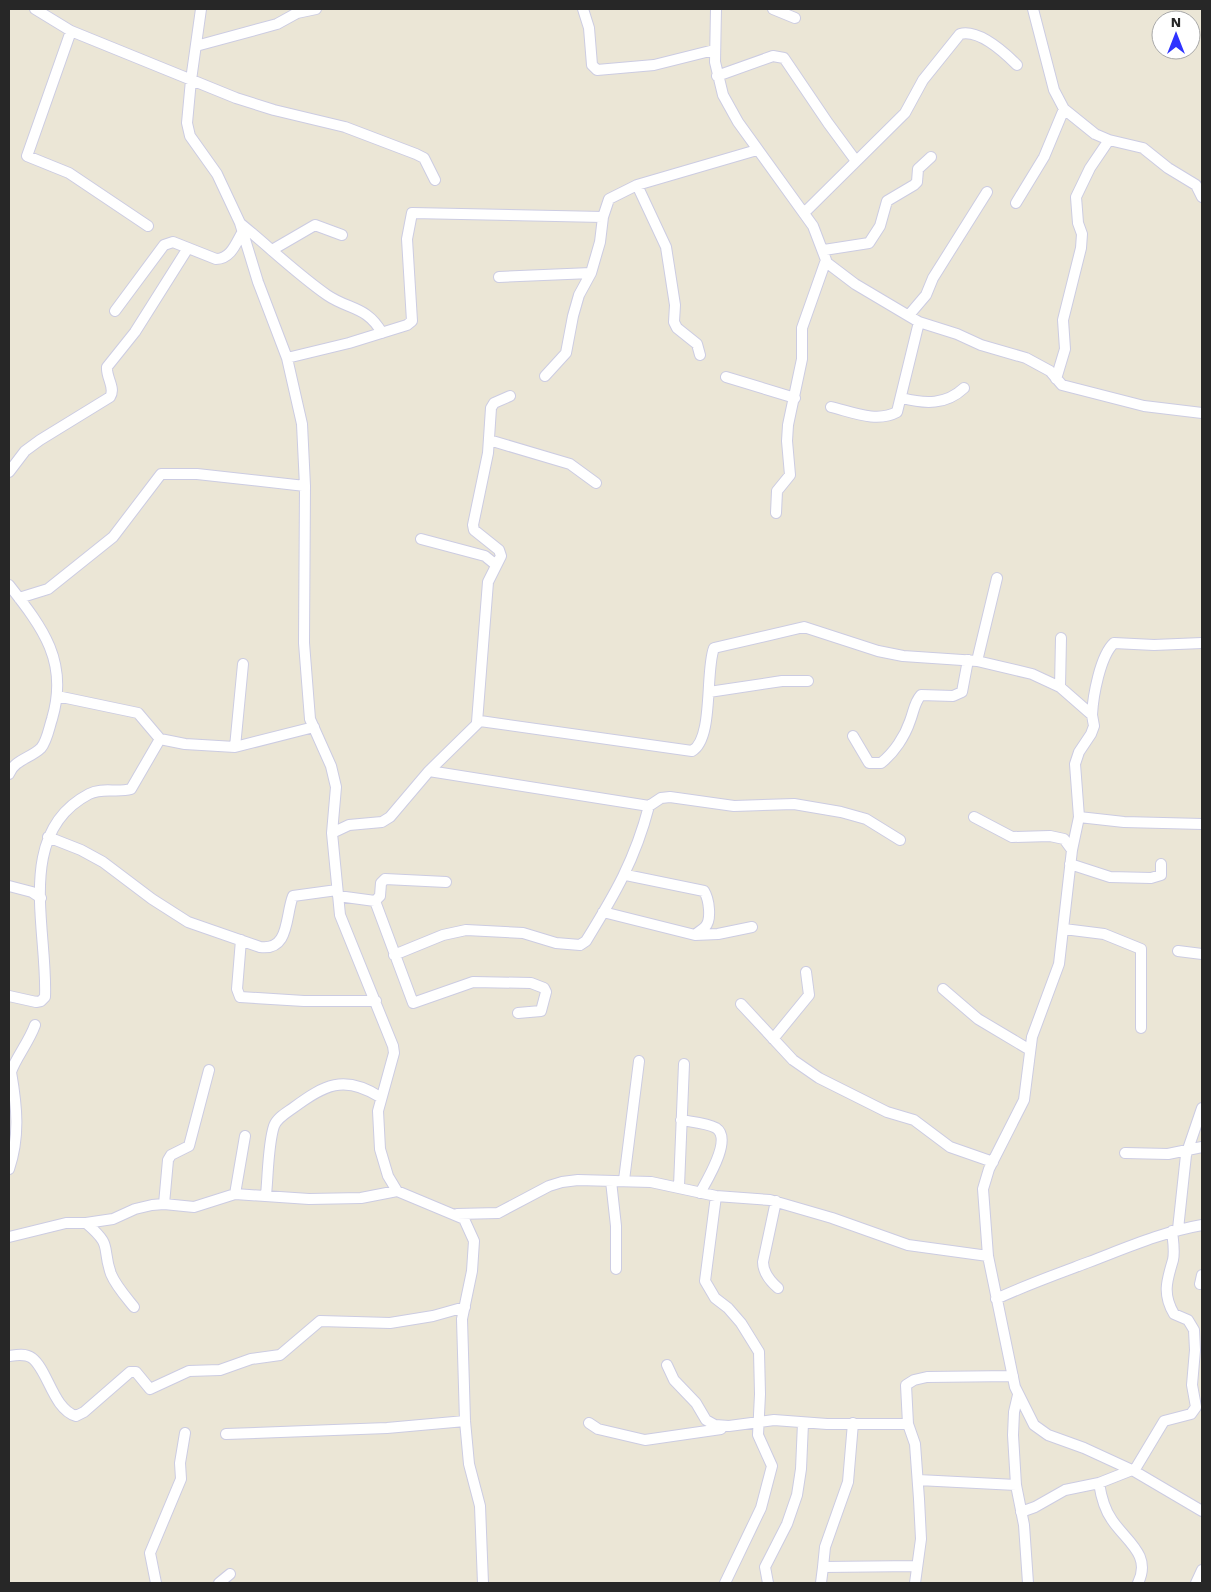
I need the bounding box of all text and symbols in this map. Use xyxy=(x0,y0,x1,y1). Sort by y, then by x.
north arrow xyxy=(1151,10,1201,60)
text: N xyxy=(1171,14,1181,30)

